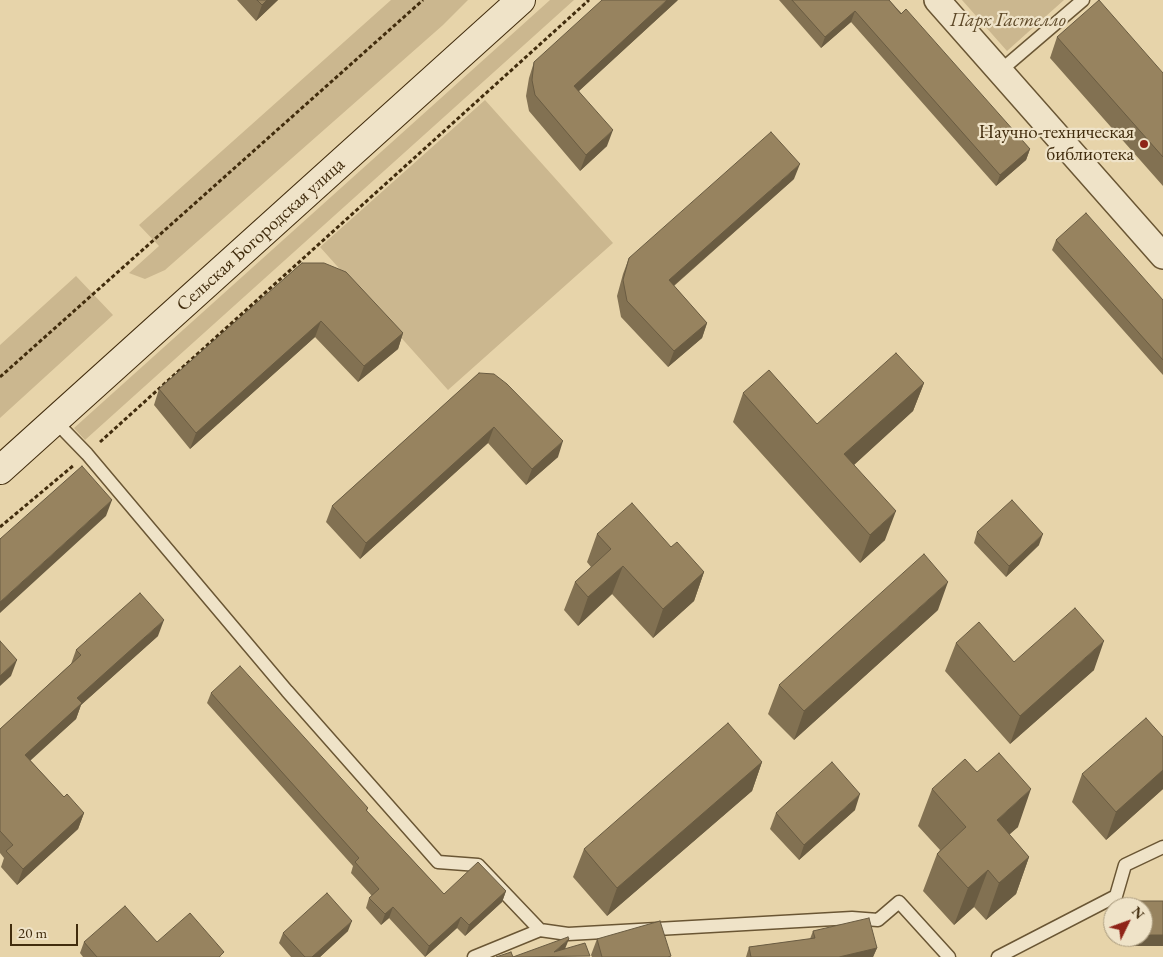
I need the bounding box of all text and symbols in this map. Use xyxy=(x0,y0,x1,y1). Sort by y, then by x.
park label: Парк Гастелло xyxy=(950,10,1066,32)
place label: Научно-техническая библиотека xyxy=(979,122,1134,166)
marker: Научно-техническая библиотека xyxy=(1138,138,1150,150)
street label: Сельская Богородская улица xyxy=(172,153,350,317)
north arrow xyxy=(1103,897,1153,947)
text: N xyxy=(1128,902,1149,923)
scale bar xyxy=(12,914,80,946)
text: 20 m xyxy=(18,923,47,942)

